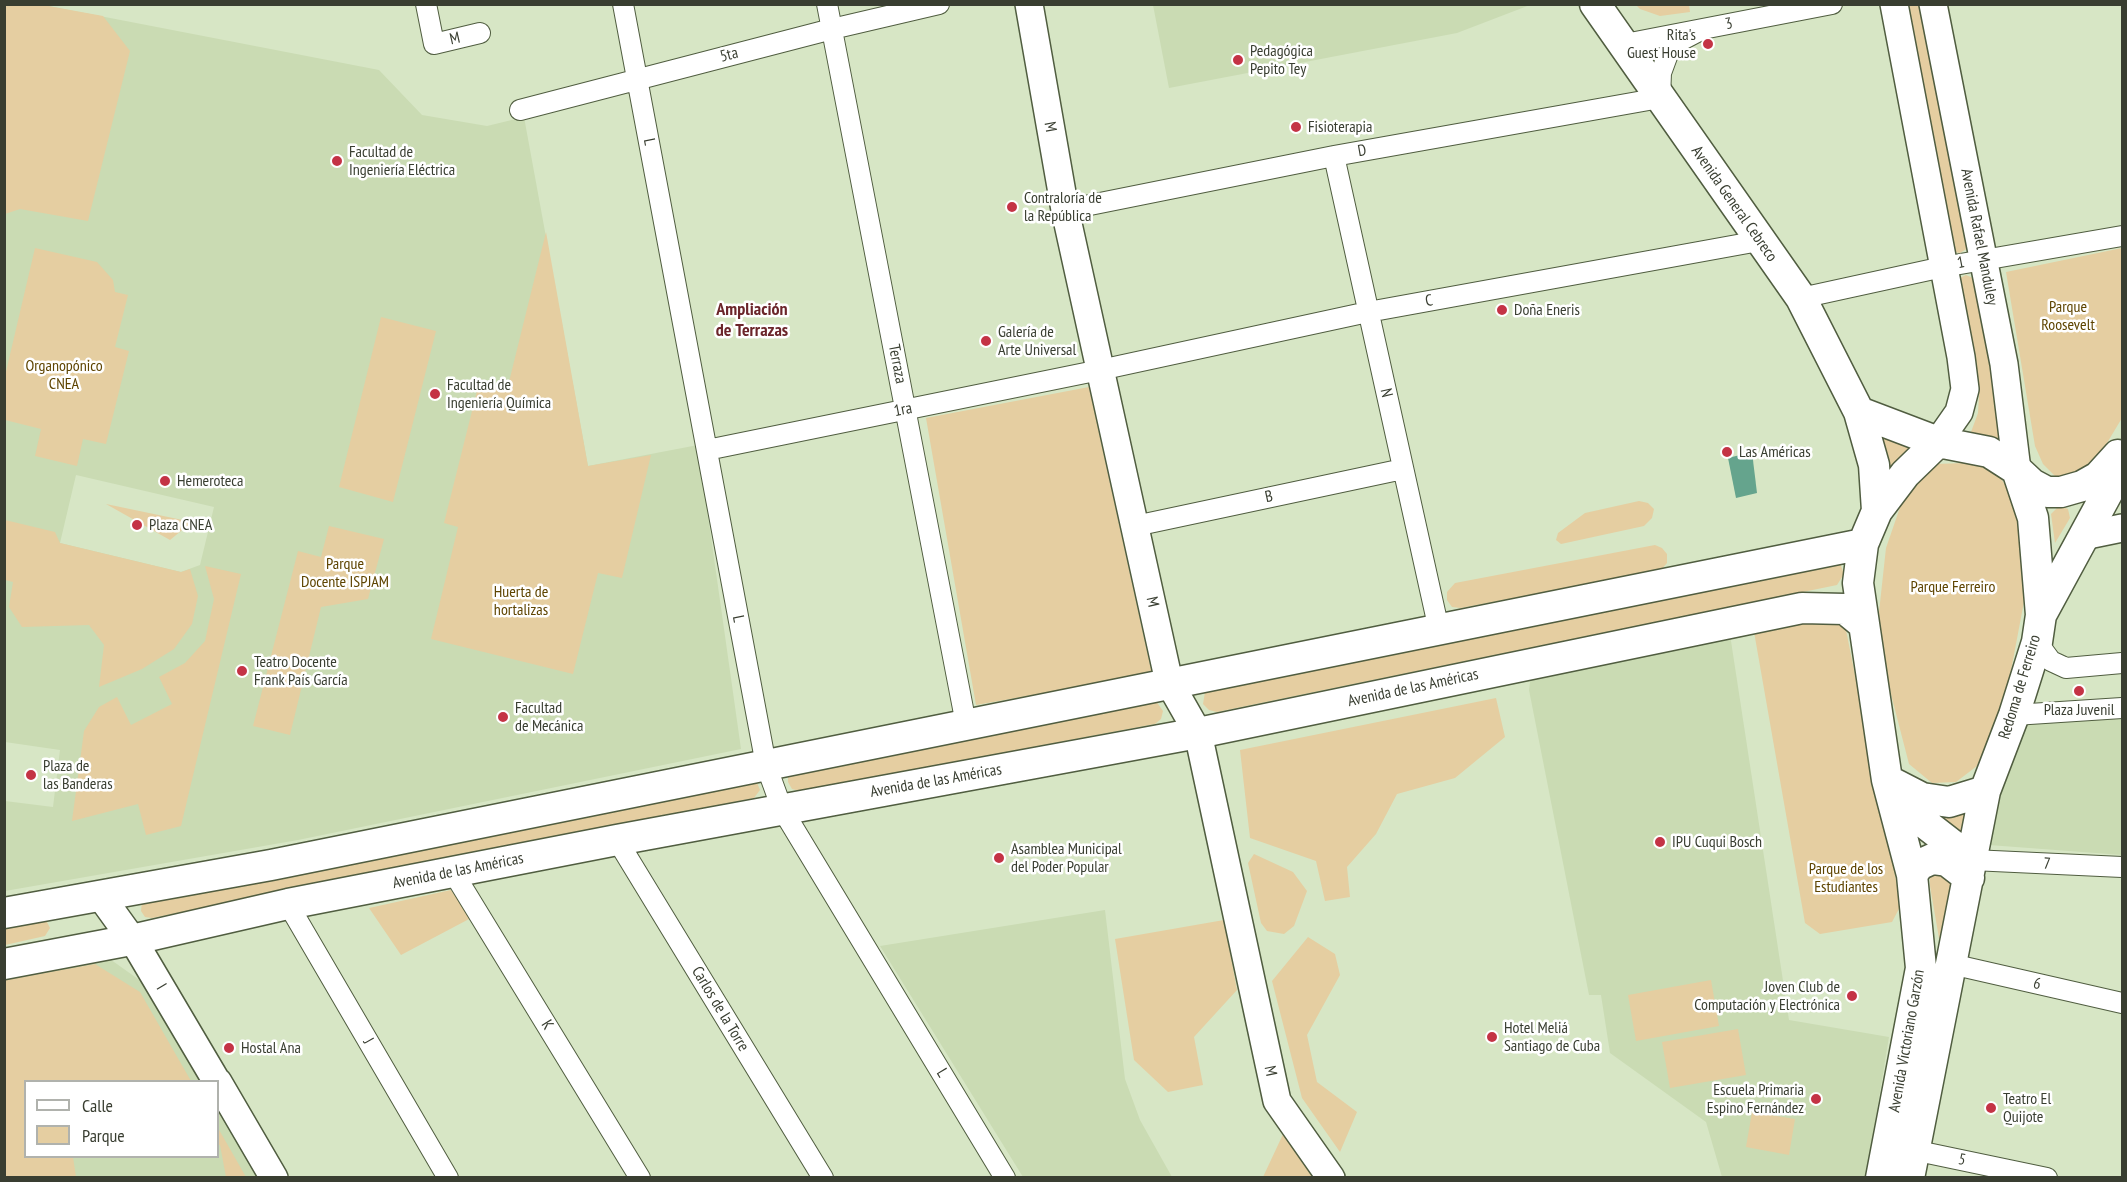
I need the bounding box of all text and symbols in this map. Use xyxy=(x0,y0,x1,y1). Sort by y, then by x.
street label: 3 xyxy=(1724,14,1734,34)
place label: Rita's Guest House xyxy=(1627,25,1696,63)
street label: M xyxy=(448,28,462,50)
marker: Rita's Guest House xyxy=(1701,37,1715,51)
place label: Pedagógica Pepito Tey xyxy=(1250,41,1313,79)
street label: 5ta xyxy=(718,44,740,66)
marker: Pedagógica Pepito Tey xyxy=(1231,53,1245,67)
place label: Fisioterapia xyxy=(1308,117,1372,137)
street label: M xyxy=(1040,120,1060,134)
marker: Fisioterapia xyxy=(1289,120,1303,134)
street label: L xyxy=(639,137,659,147)
street label: D xyxy=(1356,141,1368,161)
place label: Facultad de Ingeniería Eléctrica xyxy=(349,142,455,180)
street label: Avenida General Cebreco xyxy=(1687,142,1781,266)
marker: Facultad de Ingeniería Eléctrica xyxy=(330,154,344,168)
street label: Avenida Rafael Manduley xyxy=(1956,167,2002,307)
place label: Contraloría de la República xyxy=(1024,188,1102,226)
marker: Contraloría de la República xyxy=(1005,200,1019,214)
street label: 1 xyxy=(1956,253,1966,273)
street label: C xyxy=(1424,291,1434,311)
park label: Parque Roosevelt xyxy=(2041,297,2095,335)
district label: Ampliación de Terrazas xyxy=(716,299,788,342)
place label: Doña Eneris xyxy=(1514,300,1580,320)
marker: Doña Eneris xyxy=(1495,303,1509,317)
place label: Galería de Arte Universal xyxy=(998,322,1076,360)
marker: Galería de Arte Universal xyxy=(979,334,993,348)
street label: Terraza xyxy=(884,343,910,385)
park label: Organopónico CNEA xyxy=(25,356,103,394)
place label: Facultad de Ingeniería Química xyxy=(447,375,551,413)
marker: Facultad de Ingeniería Química xyxy=(428,387,442,401)
street label: N xyxy=(1376,387,1396,399)
street label: 1ra xyxy=(892,399,914,421)
place label: Las Américas xyxy=(1739,442,1811,462)
marker: Las Américas xyxy=(1720,445,1734,459)
place label: Hemeroteca xyxy=(177,471,243,491)
marker: Hemeroteca xyxy=(158,474,172,488)
street label: B xyxy=(1263,487,1275,507)
place label: Plaza CNEA xyxy=(149,515,212,535)
marker: Plaza CNEA xyxy=(130,518,144,532)
park label: Parque Docente ISPJAM xyxy=(301,554,389,592)
park label: Parque Ferreiro xyxy=(1911,577,1995,597)
park label: Huerta de hortalizas xyxy=(494,582,548,620)
street label: M xyxy=(1141,595,1163,609)
street label: L xyxy=(728,614,748,624)
street label: Redoma de Ferreiro xyxy=(1995,633,2045,741)
place label: Teatro Docente Frank País García xyxy=(254,652,348,690)
marker: Teatro Docente Frank País García xyxy=(235,664,249,678)
street label: Avenida de las Américas xyxy=(1346,665,1480,711)
marker: Plaza Juvenil xyxy=(2072,684,2086,698)
place label: Facultad de Mecánica xyxy=(515,698,583,736)
place label: Plaza Juvenil xyxy=(2044,700,2114,720)
marker: Facultad de Mecánica xyxy=(496,710,510,724)
place label: Plaza de las Banderas xyxy=(43,756,113,794)
street label: Avenida de las Américas xyxy=(869,760,1003,802)
marker: Plaza de las Banderas xyxy=(24,768,38,782)
place label: IPU Cuqui Bosch xyxy=(1672,832,1762,852)
marker: IPU Cuqui Bosch xyxy=(1653,835,1667,849)
place label: Asamblea Municipal del Poder Popular xyxy=(1011,839,1122,877)
street label: Avenida de las Américas xyxy=(391,849,525,893)
marker: Asamblea Municipal del Poder Popular xyxy=(992,851,1006,865)
street label: 7 xyxy=(2043,854,2051,874)
park label: Parque de los Estudiantes xyxy=(1809,859,1883,897)
street label: Carlos de la Torre xyxy=(687,963,753,1055)
street label: Avenida Victoriano Garzón xyxy=(1885,968,1929,1114)
street label: 6 xyxy=(2031,974,2043,994)
place label: Joven Club de Computación y Electrónica xyxy=(1694,977,1840,1015)
street label: I xyxy=(152,980,170,994)
marker: Joven Club de Computación y Electrónica xyxy=(1845,989,1859,1003)
street label: K xyxy=(537,1017,557,1033)
place label: Hotel Meliá Santiago de Cuba xyxy=(1504,1018,1600,1056)
marker: Hotel Meliá Santiago de Cuba xyxy=(1485,1030,1499,1044)
street label: J xyxy=(359,1035,377,1047)
place label: Hostal Ana xyxy=(241,1038,301,1058)
marker: Hostal Ana xyxy=(222,1041,236,1055)
street label: M xyxy=(1260,1064,1280,1078)
street label: L xyxy=(932,1065,952,1081)
legend xyxy=(24,1080,219,1158)
place label: Escuela Primaria Espino Fernández xyxy=(1707,1080,1804,1118)
place label: Teatro El Quijote xyxy=(2003,1089,2051,1127)
marker: Escuela Primaria Espino Fernández xyxy=(1809,1092,1823,1106)
text: Calle xyxy=(82,1094,113,1117)
marker: Teatro El Quijote xyxy=(1984,1101,1998,1115)
text: Parque xyxy=(82,1124,125,1147)
street label: 5 xyxy=(1956,1150,1968,1170)

